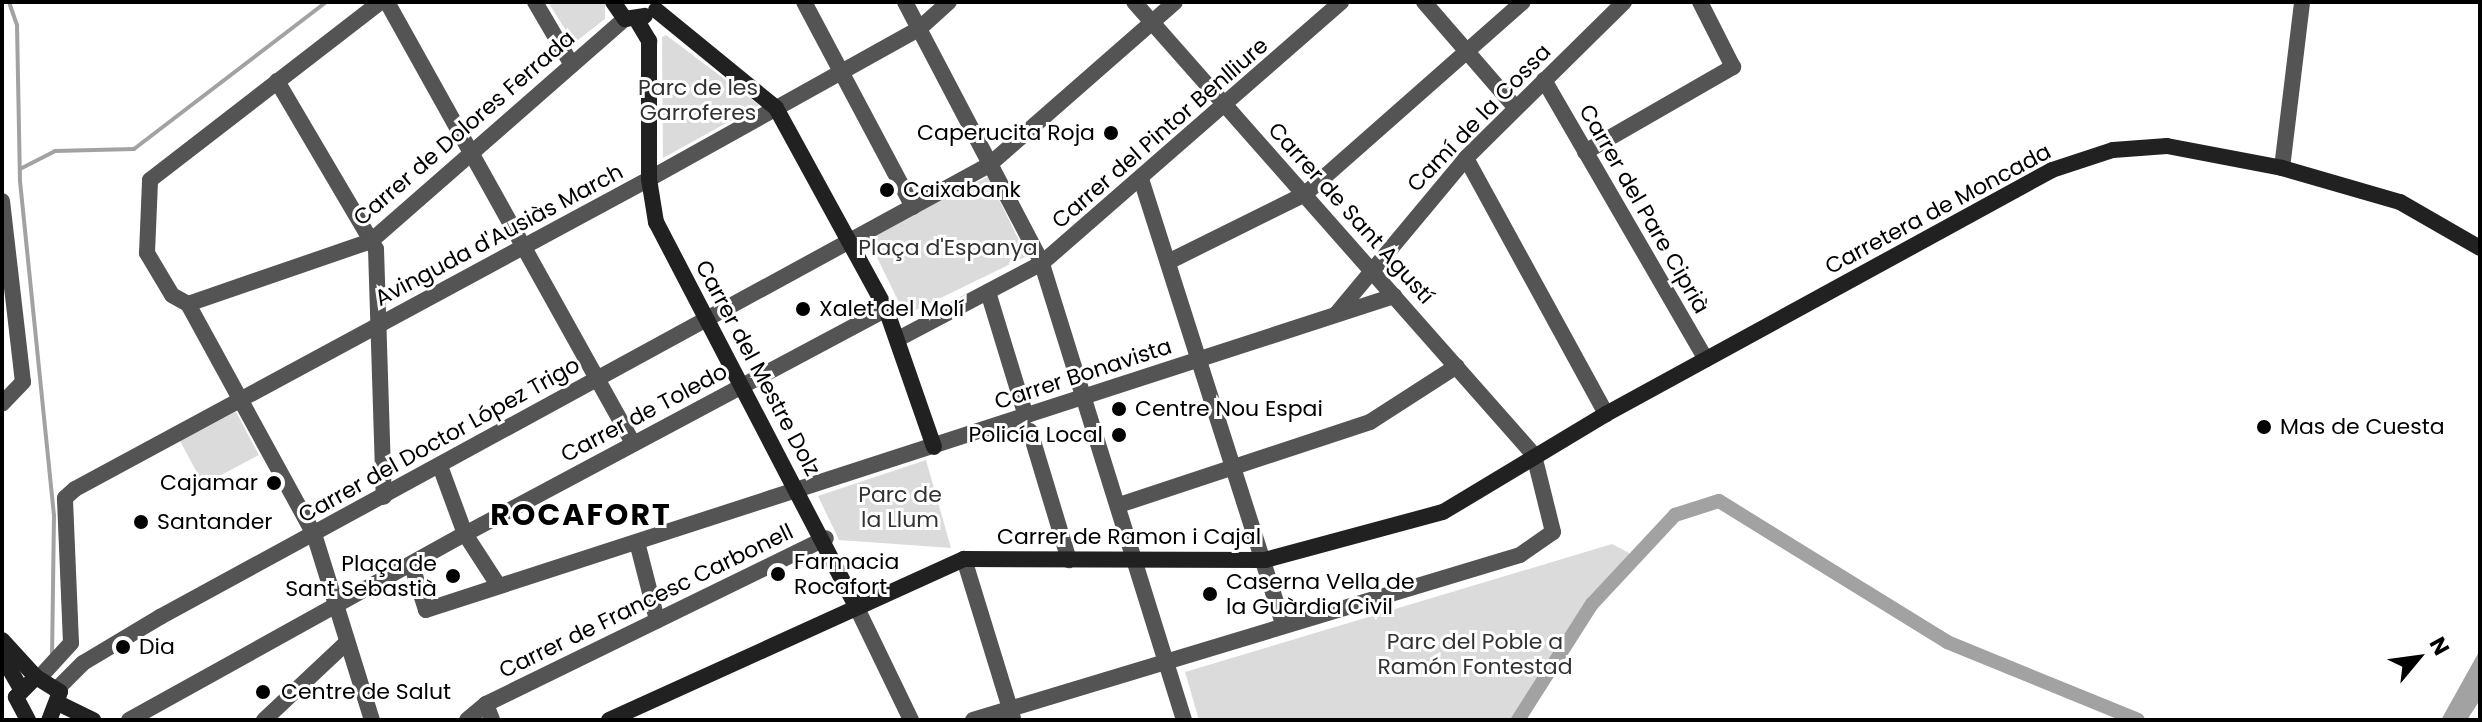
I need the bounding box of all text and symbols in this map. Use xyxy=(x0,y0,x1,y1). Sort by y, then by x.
street label: Carrer de Dolores Ferrada xyxy=(348,25,580,231)
street label: Carrer del Pintor Benlliure xyxy=(1047,32,1273,234)
street label: Camí de la Cossa xyxy=(1402,39,1556,197)
park label: Parc de les Garroferes xyxy=(638,74,758,126)
street label: Carrer del Pare Ciprià xyxy=(1573,100,1715,318)
street label: Carrer de Sant Agustí xyxy=(1263,117,1439,309)
place label: Caperucita Roja xyxy=(917,120,1095,146)
marker: Caperucita Roja xyxy=(1102,124,1120,142)
street label: Carretera de Moncada xyxy=(1821,138,2055,280)
street label: Avinguda d'Ausiàs March xyxy=(370,158,628,312)
place label: Caixabank xyxy=(903,177,1021,203)
marker: Caixabank xyxy=(878,181,896,199)
park label: Plaça d'Espanya xyxy=(858,235,1038,261)
street label: Carrer del Mestre Dolz xyxy=(690,256,826,480)
place label: Xalet del Molí xyxy=(819,296,964,322)
marker: Xalet del Molí xyxy=(794,300,812,318)
street label: Carrer Bonavista xyxy=(991,333,1175,415)
street label: Carrer del Doctor López Trigo xyxy=(294,352,584,528)
street label: Carrer de Toledo xyxy=(556,358,732,468)
place label: Centre Nou Espai xyxy=(1135,396,1323,422)
marker: Centre Nou Espai xyxy=(1110,400,1128,418)
place label: Mas de Cuesta xyxy=(2280,414,2445,440)
marker: Mas de Cuesta xyxy=(2255,418,2273,436)
place label: Policía Local xyxy=(969,422,1103,448)
marker: Policía Local xyxy=(1110,426,1128,444)
place label: Cajamar xyxy=(160,470,258,496)
marker: Cajamar xyxy=(265,474,283,492)
park label: Parc de la Llum xyxy=(858,481,942,532)
district label: ROCAFORT xyxy=(490,497,672,533)
place label: Santander xyxy=(157,509,273,535)
marker: Santander xyxy=(132,513,150,531)
street label: Carrer de Francesc Carbonell xyxy=(495,518,797,684)
street label: Carrer de Ramon i Cajal xyxy=(997,524,1261,550)
place label: Farmacia Rocafort xyxy=(794,548,899,600)
place label: Plaça de Sant Sebastià xyxy=(285,550,437,602)
marker: Farmacia Rocafort xyxy=(769,565,787,583)
marker: Plaça de Sant Sebastià xyxy=(444,567,462,585)
place label: Caserna Vella de la Guàrdia Civil xyxy=(1226,568,1415,620)
marker: Caserna Vella de la Guàrdia Civil xyxy=(1201,585,1219,603)
north arrow xyxy=(2378,618,2458,698)
park label: Parc del Poble a Ramón Fontestad xyxy=(1377,628,1573,680)
text: N xyxy=(2422,631,2457,661)
place label: Dia xyxy=(139,634,175,660)
marker: Dia xyxy=(114,638,132,656)
place label: Centre de Salut xyxy=(281,679,451,705)
marker: Centre de Salut xyxy=(252,681,274,703)

